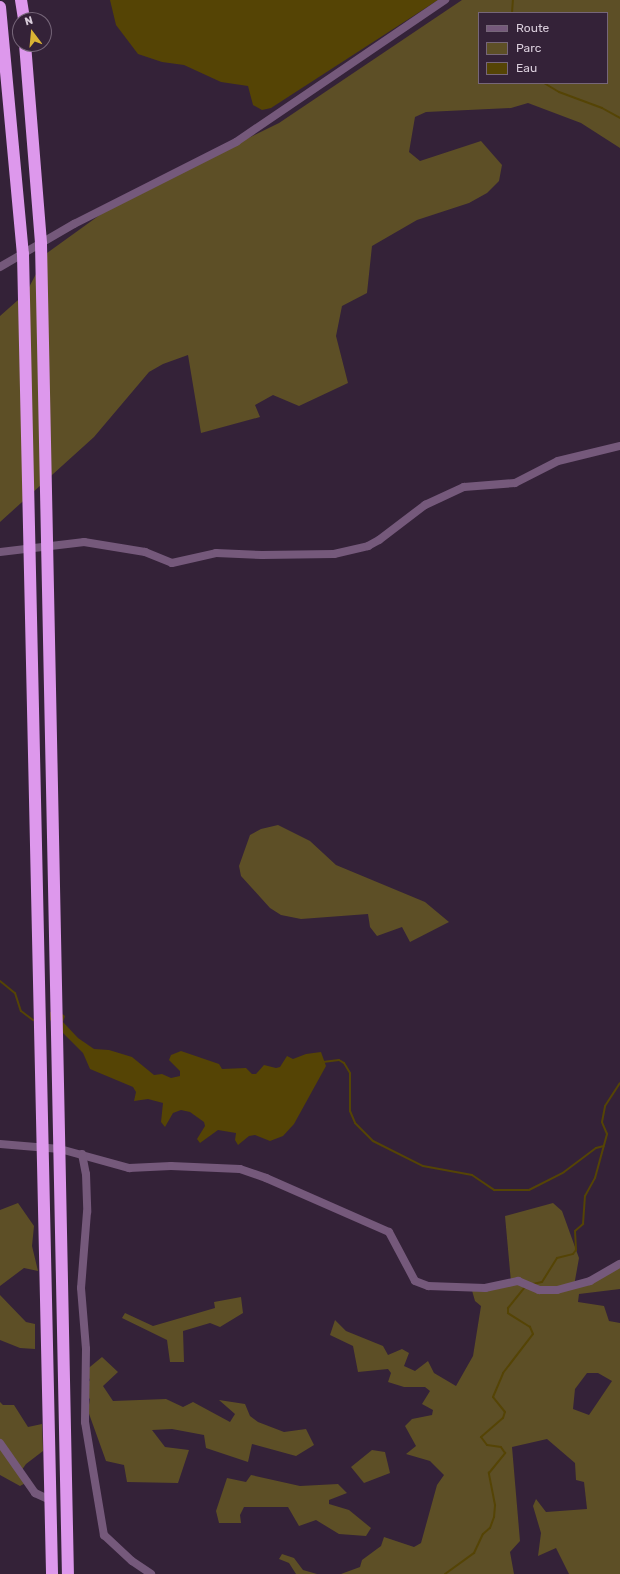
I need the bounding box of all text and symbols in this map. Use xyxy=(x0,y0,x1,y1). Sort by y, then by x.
north arrow xyxy=(12,12,52,52)
legend xyxy=(478,12,608,84)
text: N xyxy=(23,14,34,28)
text: Route xyxy=(516,21,549,35)
text: Parc xyxy=(516,41,541,55)
text: Eau xyxy=(516,61,537,75)

